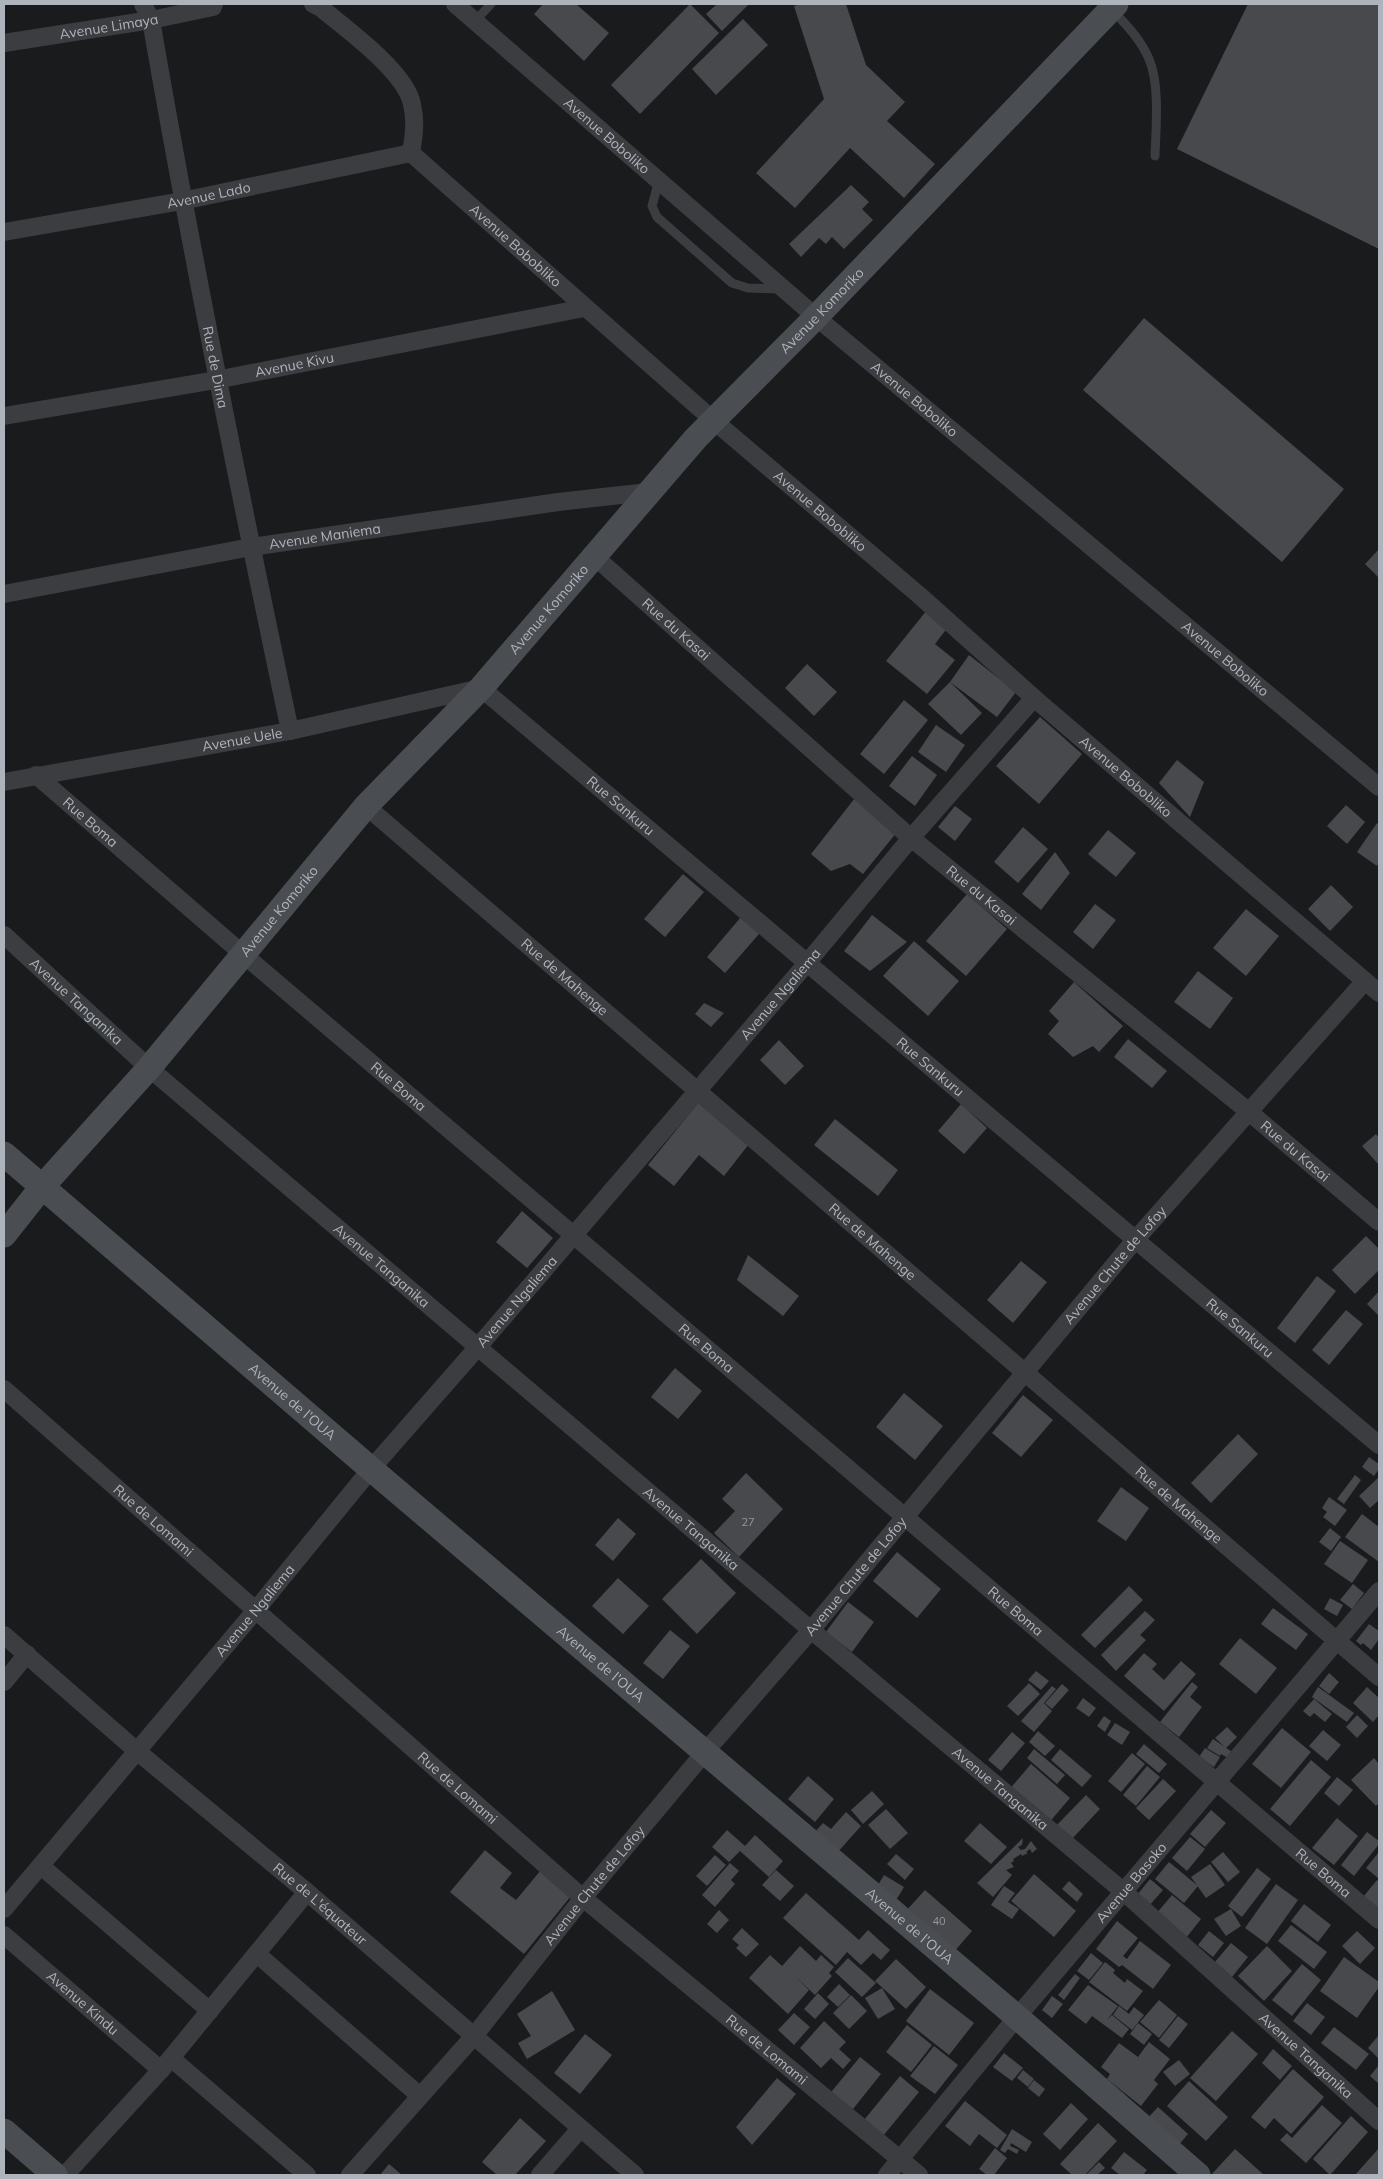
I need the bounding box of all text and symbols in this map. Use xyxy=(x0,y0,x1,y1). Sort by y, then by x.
street label: Avenue Limaya xyxy=(58,10,160,43)
street label: Avenue Boboliko xyxy=(560,93,654,178)
street label: Avenue Lado xyxy=(166,178,252,212)
street label: Avenue Bobobliko xyxy=(466,200,565,291)
street label: Avenue Komoriko xyxy=(776,264,868,357)
street label: Rue de Dima xyxy=(199,325,232,410)
street label: Avenue Kivu xyxy=(253,348,336,381)
street label: Avenue Boboliko xyxy=(867,358,962,441)
street label: Avenue Bobobliko xyxy=(770,466,870,556)
street label: Avenue Maniema xyxy=(268,519,382,553)
street label: Avenue Komoriko xyxy=(505,561,592,658)
street label: Rue du Kasai xyxy=(638,594,714,664)
street label: Avenue Boboliko xyxy=(1178,617,1273,700)
street label: Avenue Uele xyxy=(201,724,284,756)
street label: Avenue Bobobliko xyxy=(1076,732,1176,821)
street label: Rue Sankuru xyxy=(583,772,658,839)
street label: Rue Boma xyxy=(59,793,122,851)
street label: Rue du Kasai xyxy=(943,861,1020,929)
street label: Avenue Komoriko xyxy=(236,862,322,960)
street label: Rue de Mahenge xyxy=(517,934,612,1019)
street label: Avenue Ngaliema xyxy=(736,945,824,1044)
street label: Avenue Tanganika xyxy=(26,954,127,1049)
street label: Rue Sankuru xyxy=(893,1033,968,1100)
street label: Rue Boma xyxy=(367,1058,430,1115)
street label: Rue du Kasai xyxy=(1257,1117,1334,1185)
street label: Rue de Mahenge xyxy=(825,1199,920,1284)
street label: Avenue Chute de Lofoy xyxy=(1060,1202,1170,1328)
street label: Avenue Tanganika xyxy=(330,1220,433,1311)
street label: Avenue Ngaliema xyxy=(473,1252,561,1351)
street label: Rue Sankuru xyxy=(1203,1294,1277,1361)
street label: Rue Boma xyxy=(675,1319,738,1377)
street label: Avenue de l’OUA xyxy=(245,1359,340,1445)
street label: Rue de Mahenge xyxy=(1132,1462,1226,1547)
street label: Rue de Lomami xyxy=(110,1480,197,1560)
street label: Avenue Tanganika xyxy=(639,1482,743,1574)
street label: Avenue Chute de Lofoy xyxy=(801,1512,911,1639)
house number: 27 xyxy=(741,1515,755,1529)
street label: Avenue Ngaliema xyxy=(211,1561,299,1660)
street label: Rue Boma xyxy=(984,1582,1047,1640)
street label: Avenue de l’OUA xyxy=(553,1622,649,1707)
street label: Avenue Tanganika xyxy=(948,1743,1052,1834)
street label: Rue de Lomami xyxy=(414,1748,501,1828)
street label: Avenue Chute de Lofoy xyxy=(540,1821,649,1949)
street label: Avenue Basoko xyxy=(1092,1838,1171,1927)
street label: Rue Boma xyxy=(1292,1844,1355,1901)
street label: Rue de L'équateur xyxy=(270,1859,371,1949)
street label: Avenue de l’OUA xyxy=(862,1884,958,1969)
house number: 40 xyxy=(932,1914,946,1928)
street label: Avenue Kindu xyxy=(43,1967,123,2039)
street label: Avenue Tanganika xyxy=(1255,2009,1357,2102)
street label: Rue de Lomami xyxy=(722,2010,811,2088)

